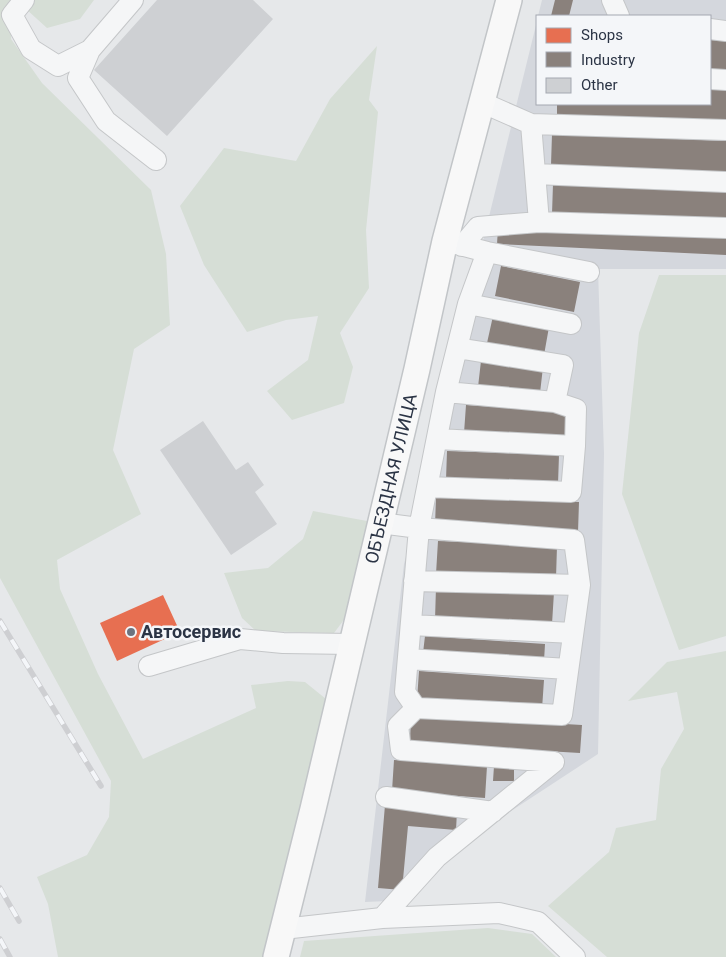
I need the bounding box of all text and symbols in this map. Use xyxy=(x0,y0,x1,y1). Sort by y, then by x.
legend xyxy=(536,15,711,105)
text: Shops xyxy=(581,26,623,44)
text: Industry xyxy=(581,51,635,69)
text: Other xyxy=(581,76,618,94)
street label: ОБЪЕЗДНАЯ УЛИЦА xyxy=(360,391,421,566)
place label: Автосервис xyxy=(141,621,241,642)
marker: Автосервис xyxy=(125,626,137,638)

